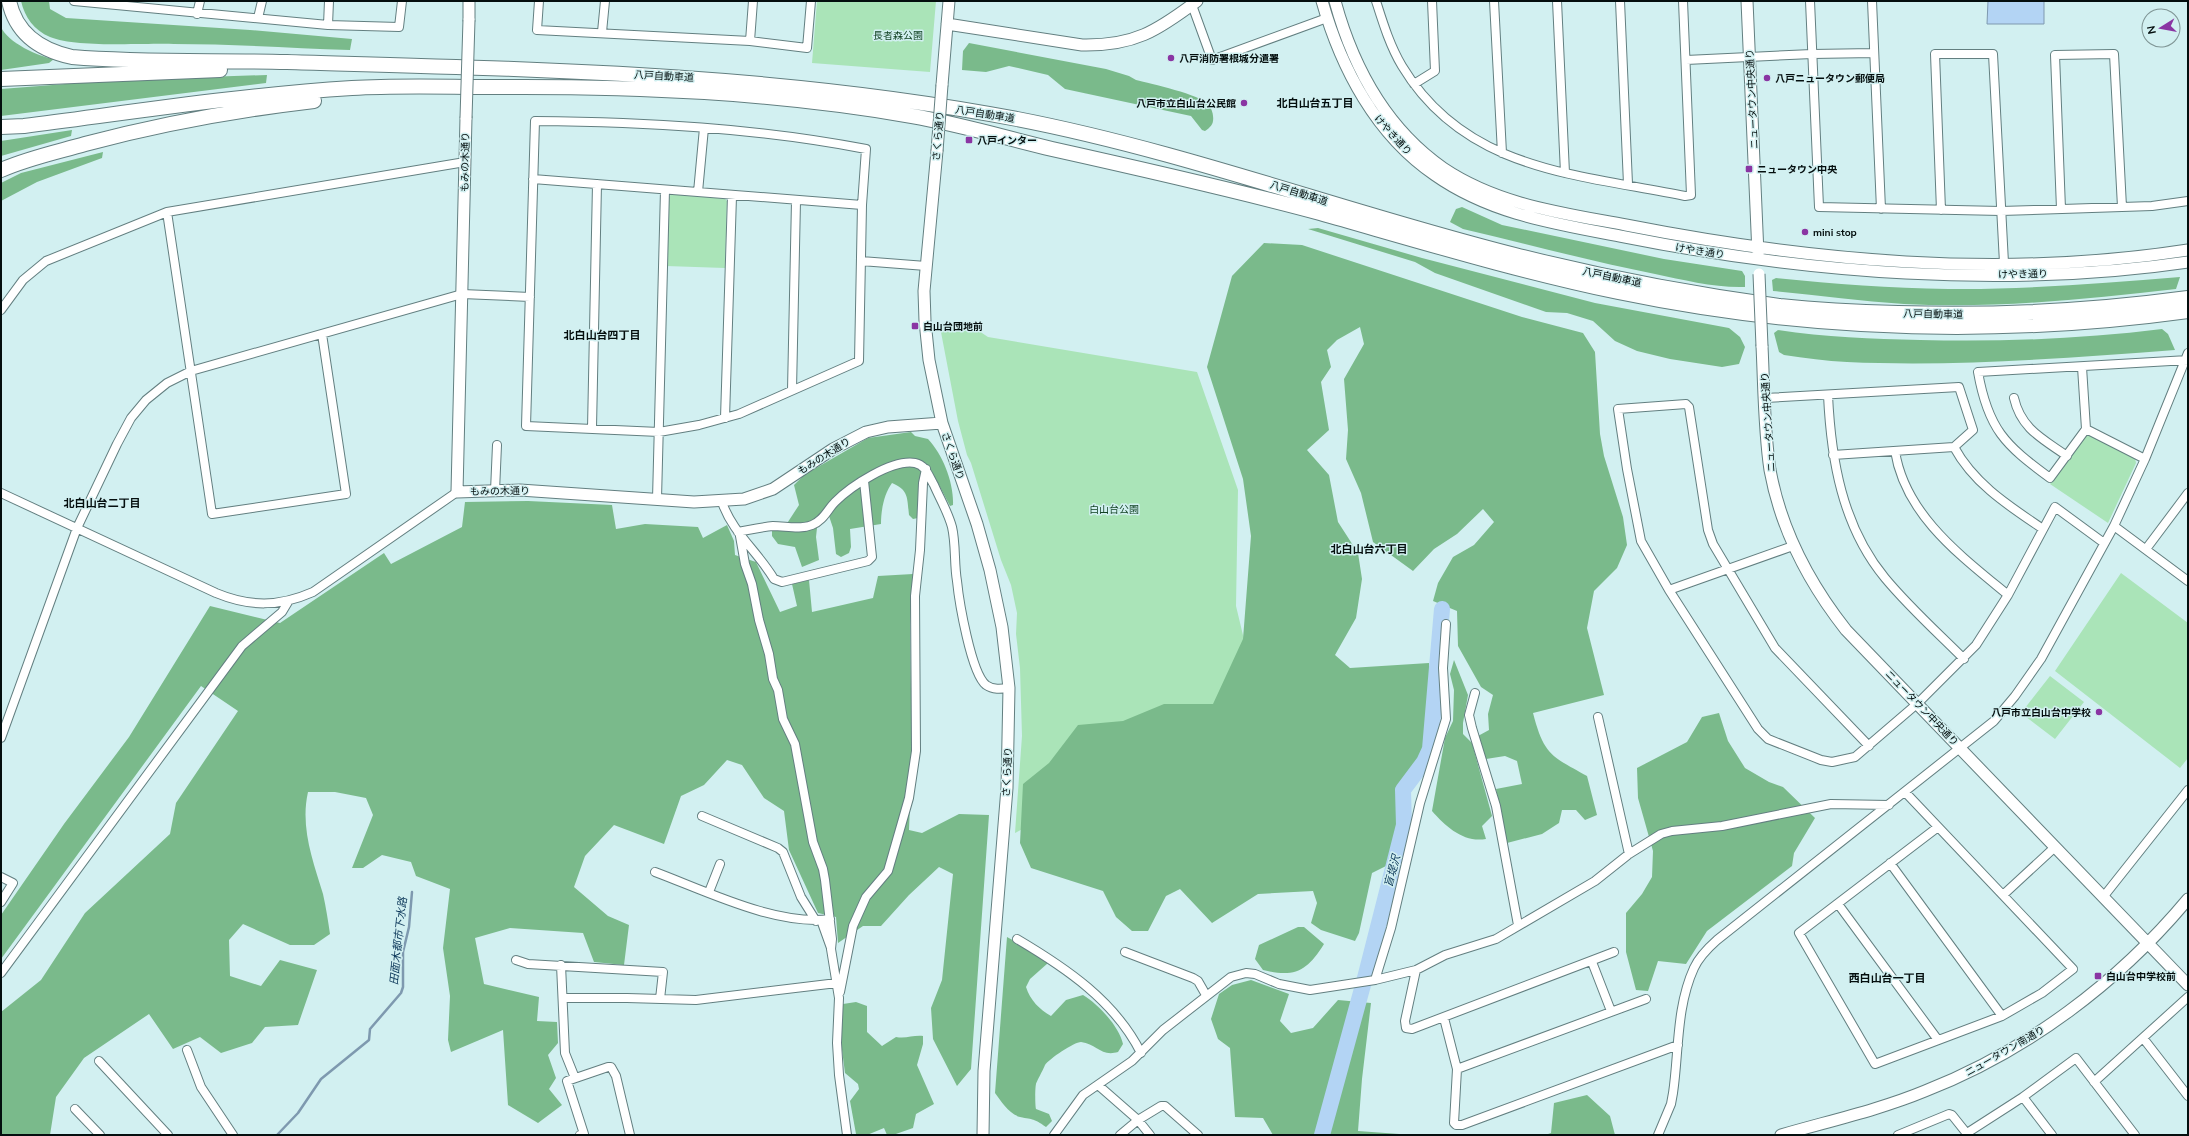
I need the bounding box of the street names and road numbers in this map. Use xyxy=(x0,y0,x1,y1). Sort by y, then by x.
street label: ニュータウン中央通り xyxy=(1743,49,1761,149)
street label: 八戸自動車道 xyxy=(634,68,694,84)
street label: 八戸自動車道 xyxy=(954,103,1016,125)
street label: さくら通り xyxy=(929,111,947,161)
street label: けやき通り xyxy=(1371,112,1415,158)
street label: もみの木通り xyxy=(458,132,472,192)
street label: 八戸自動車道 xyxy=(1268,178,1330,208)
street label: けやき通り xyxy=(1674,241,1726,261)
street label: 八戸自動車道 xyxy=(1581,264,1643,290)
street label: けやき通り xyxy=(1998,267,2048,281)
street label: 八戸自動車道 xyxy=(1903,307,1963,321)
street label: ニュータウン中央通り xyxy=(1758,372,1778,472)
street label: さくら通り xyxy=(939,430,967,482)
street label: もみの木通り xyxy=(795,435,853,477)
street label: もみの木通り xyxy=(470,484,530,498)
street label: ニュータウン中央通り xyxy=(1883,668,1961,748)
street label: さくら通り xyxy=(999,747,1015,797)
street label: ニュータウン南通り xyxy=(1963,1023,2047,1079)

